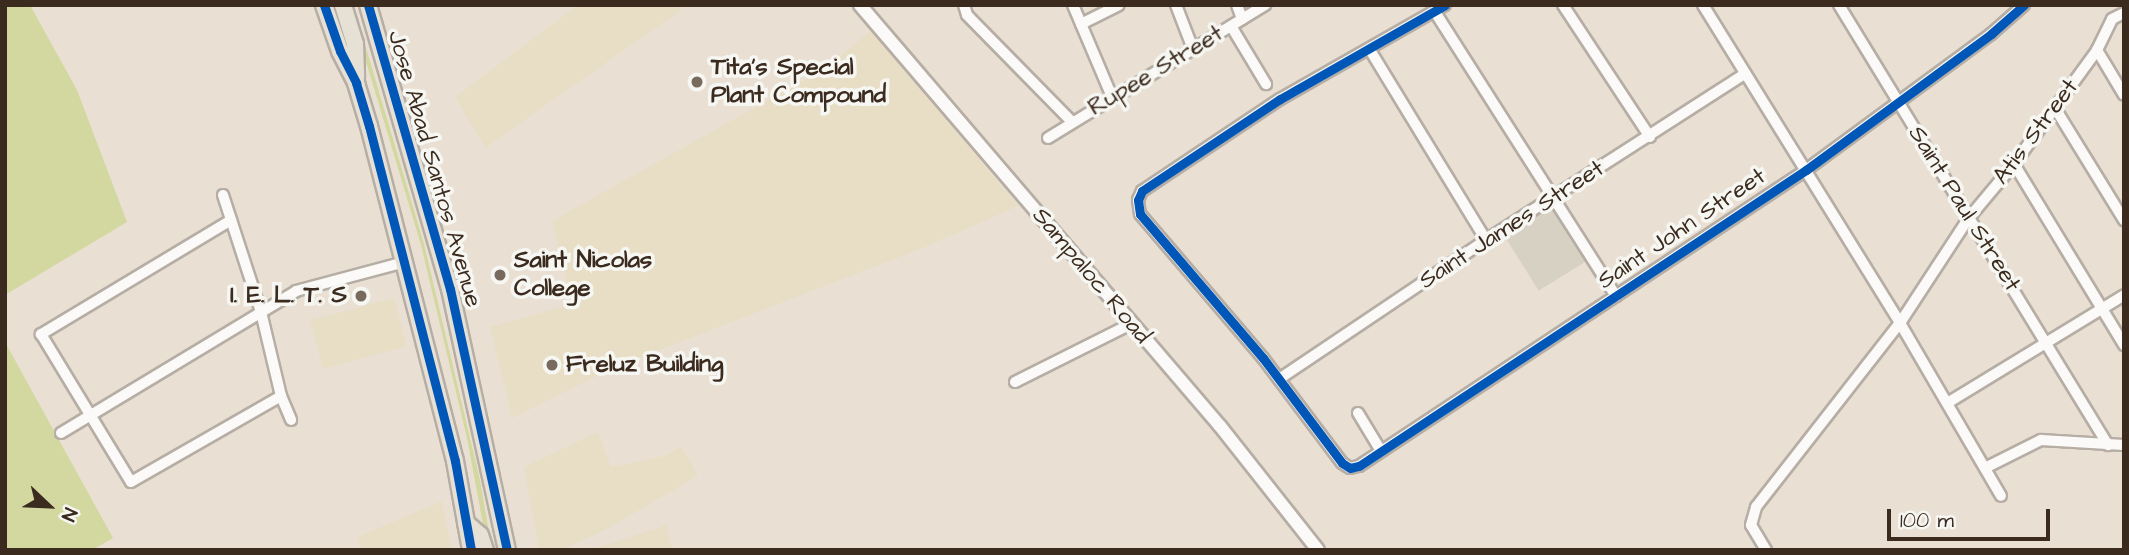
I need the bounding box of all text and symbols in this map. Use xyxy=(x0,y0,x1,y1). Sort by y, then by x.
street label: Rupee Street xyxy=(1083,19,1229,123)
street label: Jose Abad Santos Avenue xyxy=(381,27,487,311)
place label: Tita's Special Plant Compound xyxy=(711,54,886,110)
marker: Tita's Special Plant Compound xyxy=(689,74,705,90)
street label: Atis Street xyxy=(1987,74,2085,190)
street label: Saint Paul Street xyxy=(1902,121,2026,297)
street label: Saint James Street xyxy=(1414,154,1610,296)
street label: Saint John Street xyxy=(1593,162,1771,296)
street label: Sampaloc Road xyxy=(1026,202,1156,350)
place label: Saint Nicolas College xyxy=(514,247,652,303)
marker: Saint Nicolas College xyxy=(492,267,508,283)
place label: I. E. L. T. S xyxy=(230,282,347,310)
marker: I. E. L. T. S xyxy=(353,288,369,304)
place label: Freluz Building xyxy=(566,351,723,379)
marker: Freluz Building xyxy=(544,357,560,373)
north arrow xyxy=(14,471,84,541)
scale bar xyxy=(1891,496,2054,540)
text: N xyxy=(54,504,84,525)
text: 100 m xyxy=(1900,506,1954,535)

